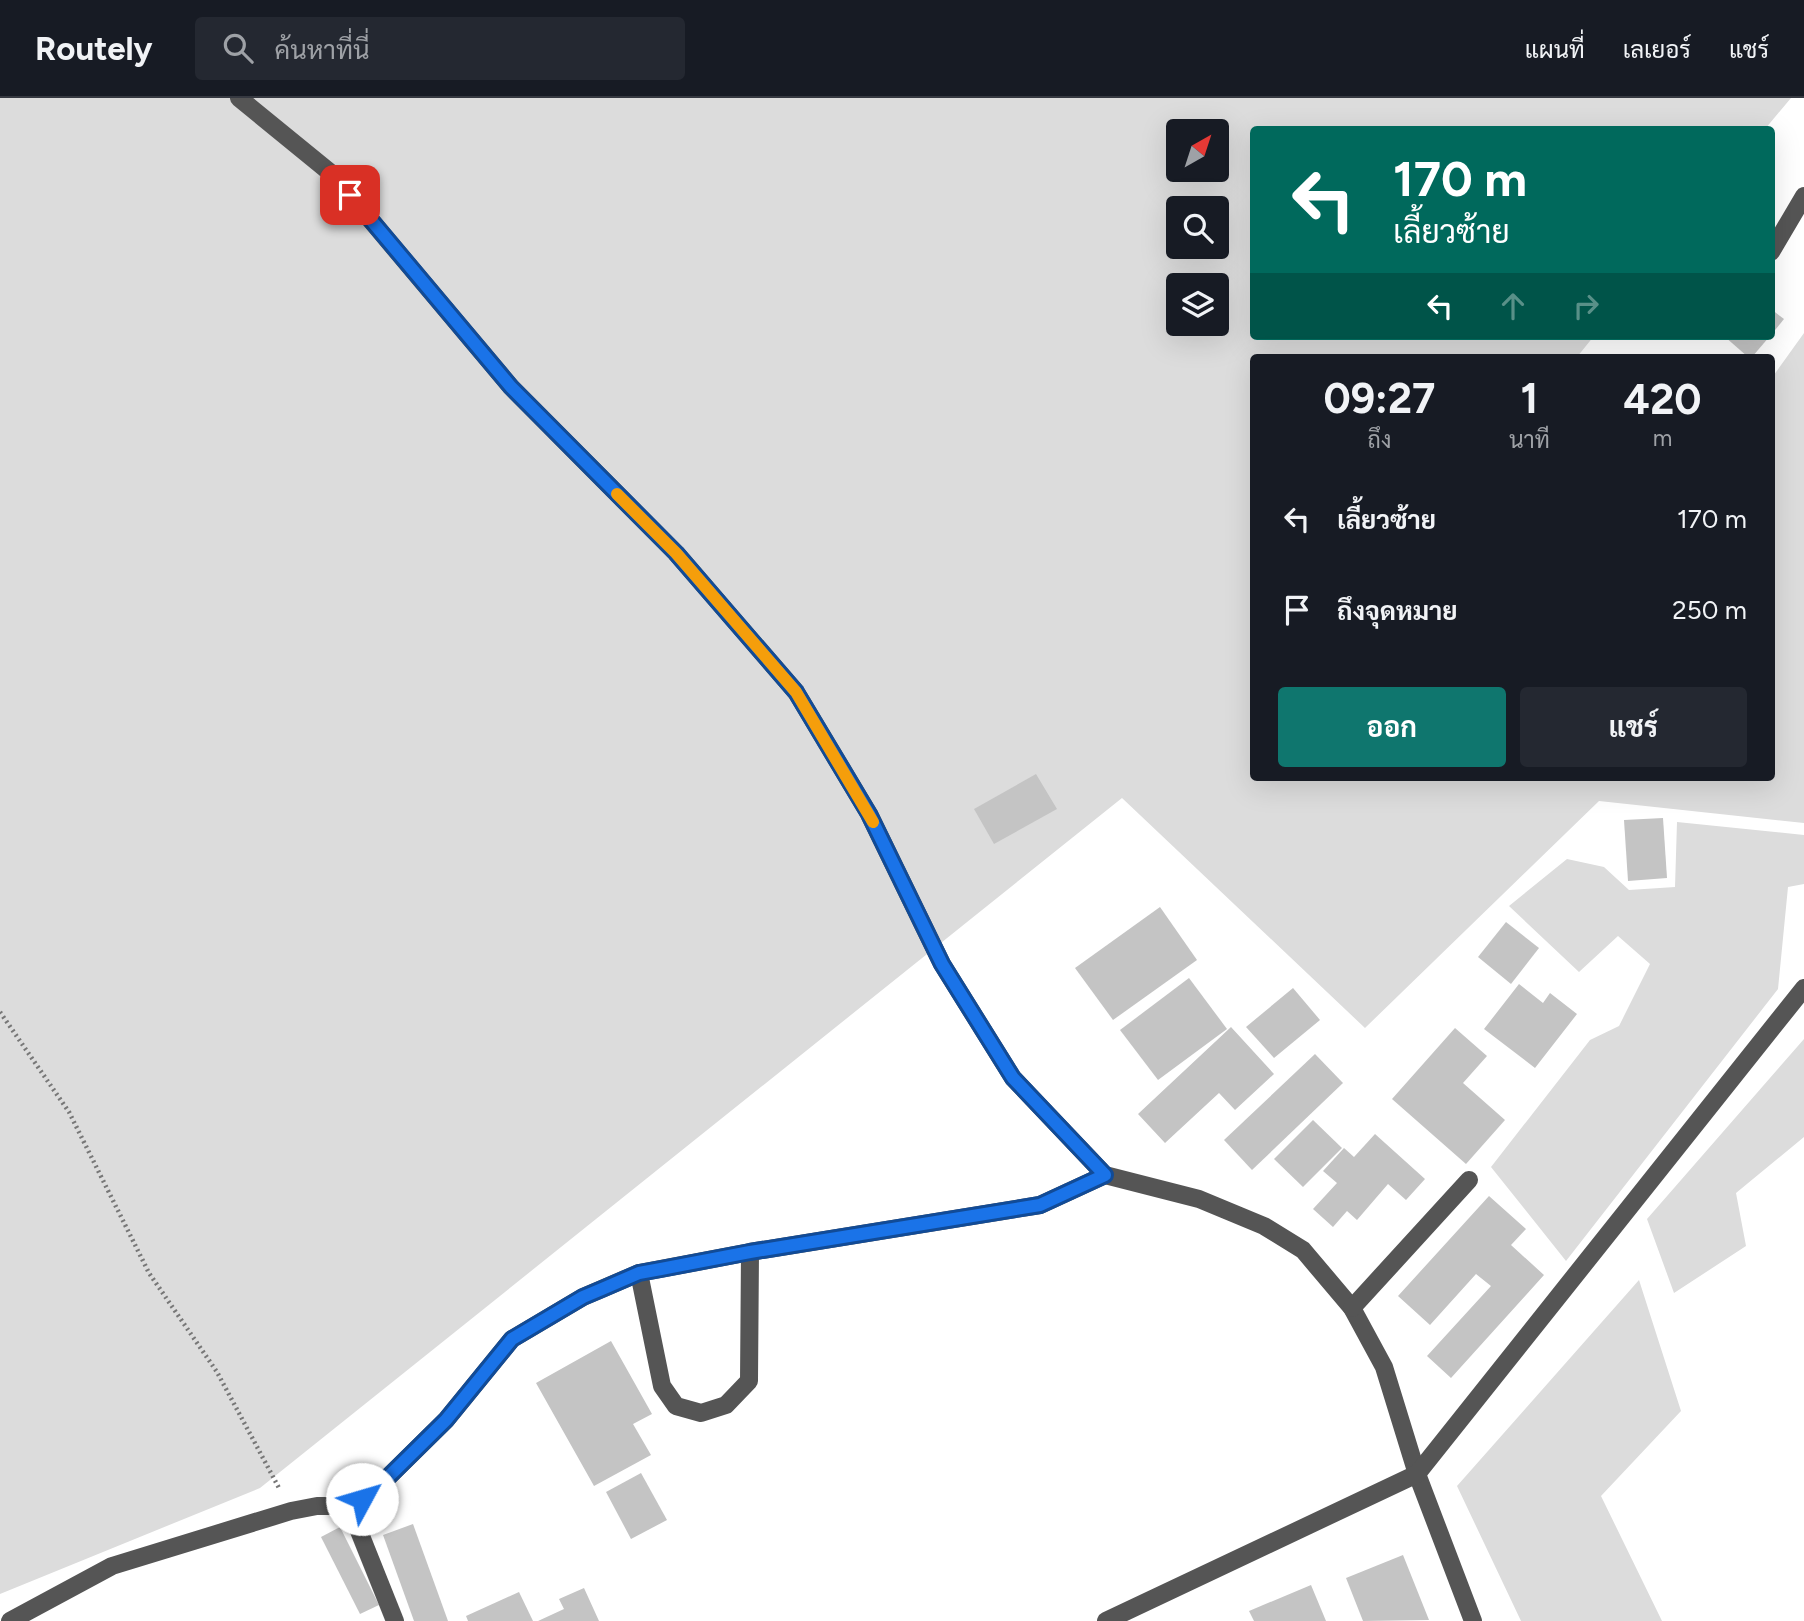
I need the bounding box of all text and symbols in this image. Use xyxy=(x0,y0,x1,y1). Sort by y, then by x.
search box xyxy=(195,17,685,80)
text: Routely xyxy=(35,29,153,68)
icon: search xyxy=(219,29,257,67)
text: ค้นหาที่นี่ xyxy=(275,34,370,66)
text: แผนที่ xyxy=(1525,35,1585,64)
text: เลเยอร์ xyxy=(1623,35,1691,64)
text: แชร์ xyxy=(1729,35,1769,64)
north arrow xyxy=(1166,119,1228,182)
map controls xyxy=(1166,119,1229,336)
text: 170 m xyxy=(1393,149,1527,208)
icon: left xyxy=(1278,154,1369,245)
pin xyxy=(320,165,380,225)
icon: arrive xyxy=(331,176,369,214)
button: search xyxy=(1166,196,1229,259)
text: เลี้ยวซ้าย xyxy=(1393,213,1510,251)
button: layers xyxy=(1166,273,1229,336)
icon: left xyxy=(1421,287,1459,325)
icon: ahead xyxy=(1494,287,1532,325)
icon: right xyxy=(1567,287,1605,325)
text: 09:27 xyxy=(1324,373,1435,424)
text: 1 xyxy=(1521,373,1538,424)
text: 420 xyxy=(1623,374,1701,425)
text: m xyxy=(1653,424,1672,452)
text: ถึง xyxy=(1368,426,1391,454)
text: นาที xyxy=(1509,426,1550,454)
icon: left xyxy=(1278,500,1316,538)
text: 170 m xyxy=(1677,503,1747,535)
text: เลี้ยวซ้าย xyxy=(1337,504,1436,536)
icon: arrive xyxy=(1278,591,1316,629)
text: 250 m xyxy=(1672,594,1747,626)
text: ถึงจุดหมาย xyxy=(1337,595,1458,627)
button: ออก xyxy=(1278,687,1506,767)
button: แชร์ xyxy=(1520,687,1747,767)
position arrow xyxy=(325,1462,399,1536)

